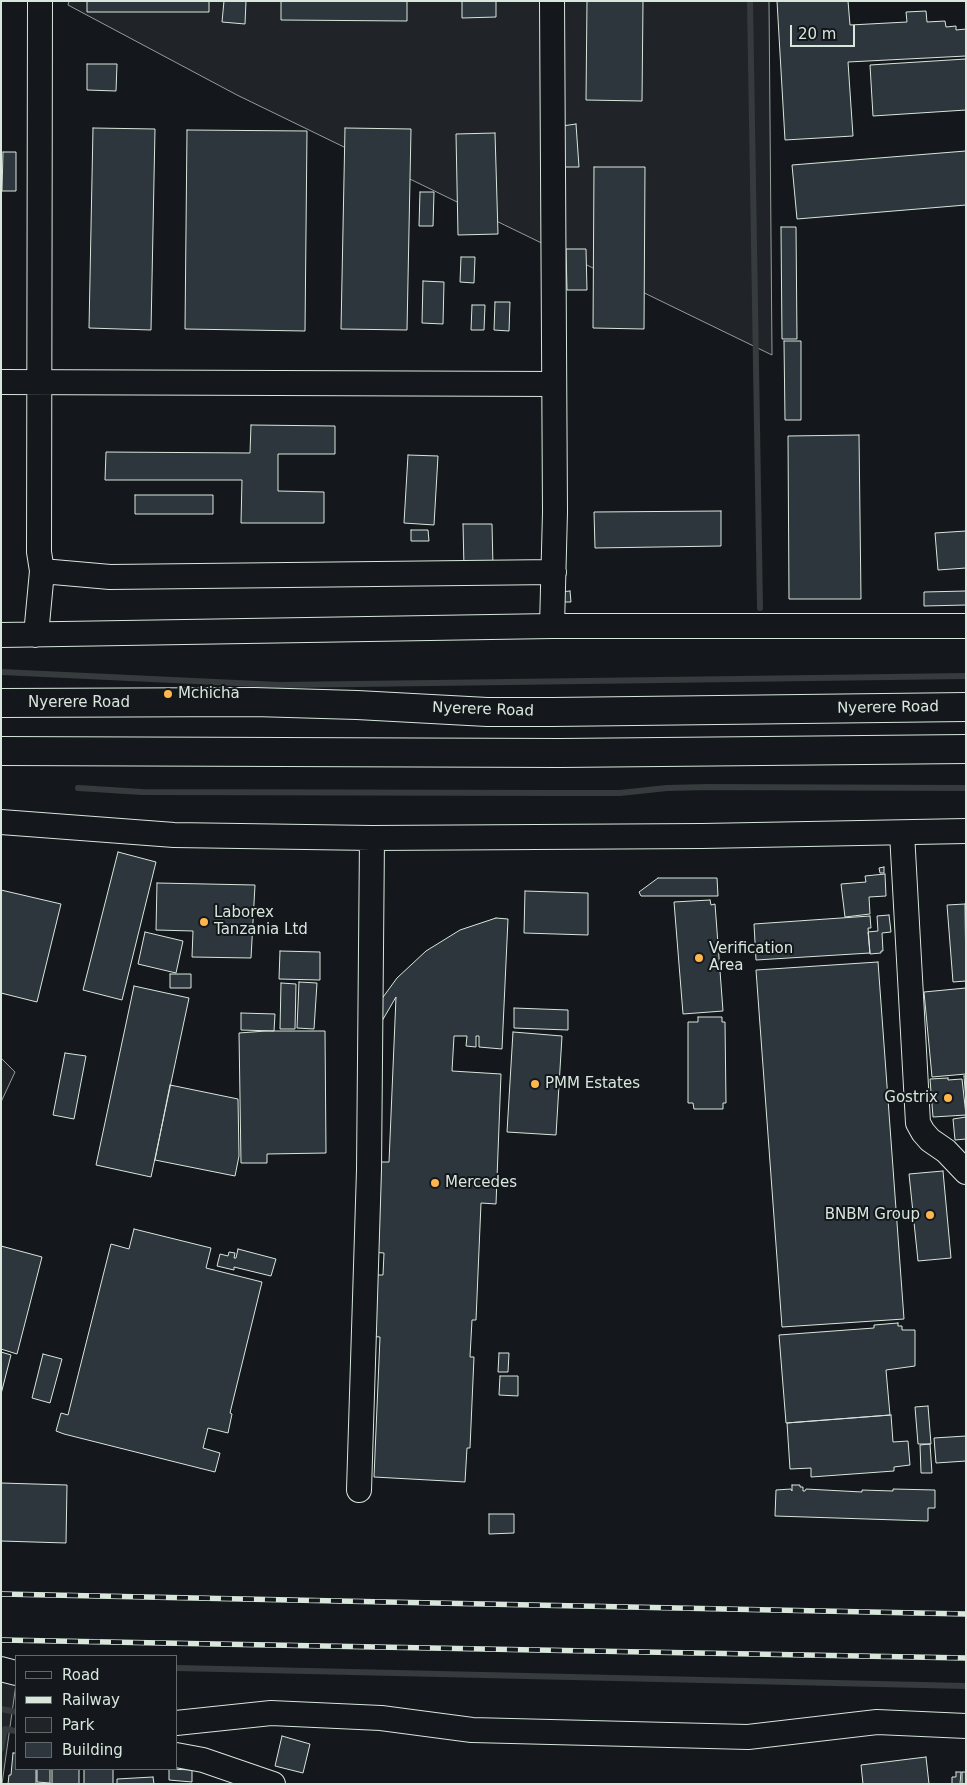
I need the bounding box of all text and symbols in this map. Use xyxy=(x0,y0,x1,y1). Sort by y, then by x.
scale bar xyxy=(792,15,857,47)
text: 20 m xyxy=(798,25,836,43)
place label: Mchicha xyxy=(178,685,240,703)
marker: Mchicha xyxy=(162,688,174,700)
street label: Nyerere Road xyxy=(28,694,130,712)
street label: Nyerere Road xyxy=(837,698,939,718)
street label: Nyerere Road xyxy=(432,699,534,721)
place label: Laborex Tanzania Ltd xyxy=(214,904,308,939)
marker: Laborex Tanzania Ltd xyxy=(198,916,210,928)
place label: Verification Area xyxy=(709,940,793,975)
marker: Verification Area xyxy=(693,952,705,964)
place label: PMM Estates xyxy=(545,1075,640,1093)
marker: PMM Estates xyxy=(529,1078,541,1090)
place label: Gostrix xyxy=(884,1089,938,1107)
marker: Gostrix xyxy=(942,1092,954,1104)
place label: Mercedes xyxy=(445,1174,517,1192)
marker: Mercedes xyxy=(429,1177,441,1189)
place label: BNBM Group xyxy=(825,1206,920,1224)
marker: BNBM Group xyxy=(924,1209,936,1221)
legend xyxy=(15,1655,178,1770)
text: Road xyxy=(62,1666,100,1684)
text: Railway xyxy=(62,1691,120,1709)
text: Park xyxy=(62,1716,94,1734)
text: Building xyxy=(62,1741,123,1759)

